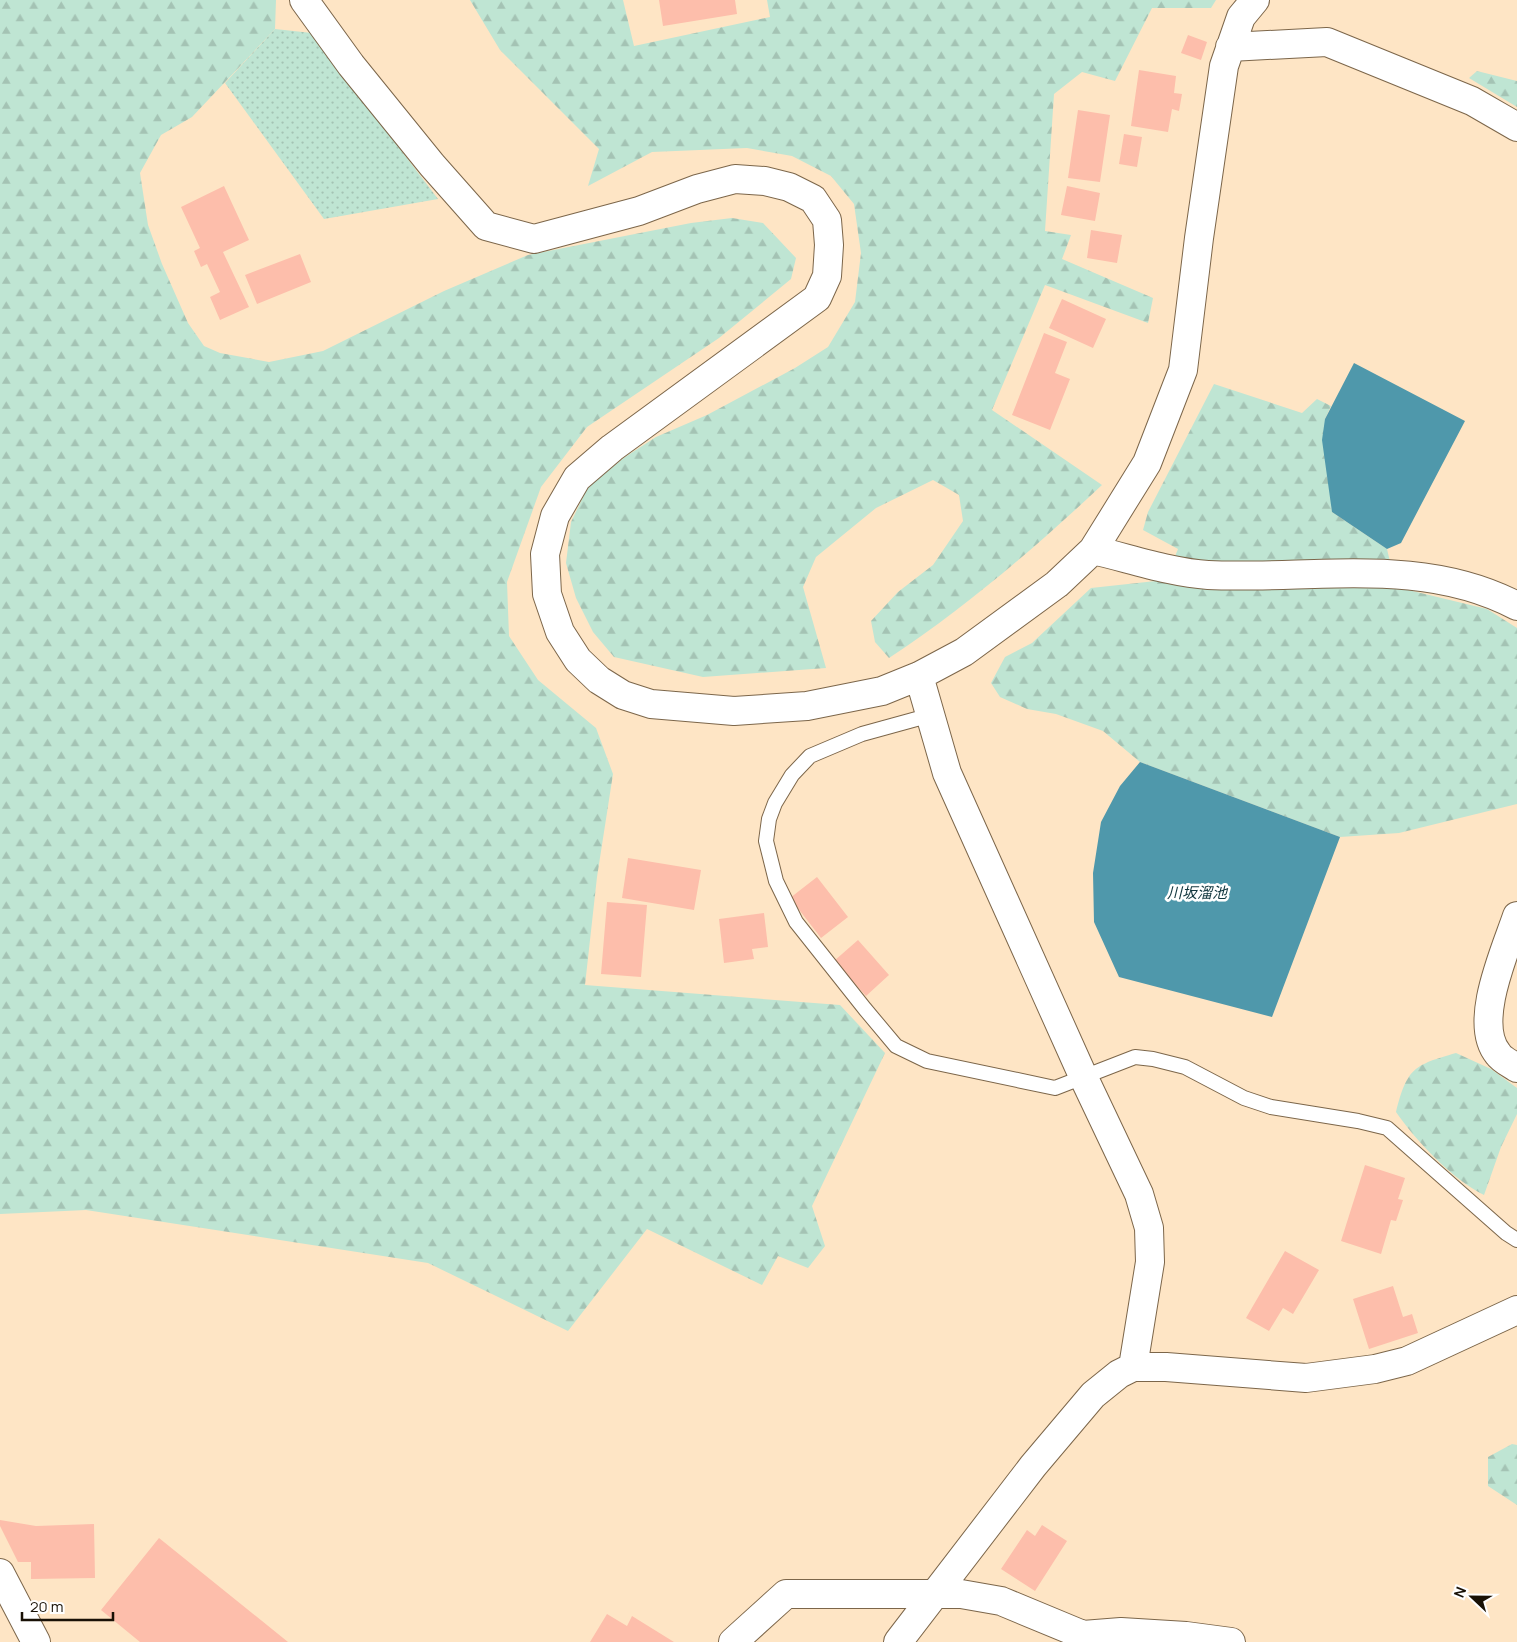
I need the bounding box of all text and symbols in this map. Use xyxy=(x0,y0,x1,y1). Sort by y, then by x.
water label: 川坂溜池 xyxy=(1167,882,1229,903)
north arrow xyxy=(1447,1572,1497,1622)
text: N xyxy=(1449,1584,1470,1600)
scale bar xyxy=(22,1590,114,1622)
text: 20 m xyxy=(30,1596,63,1617)

